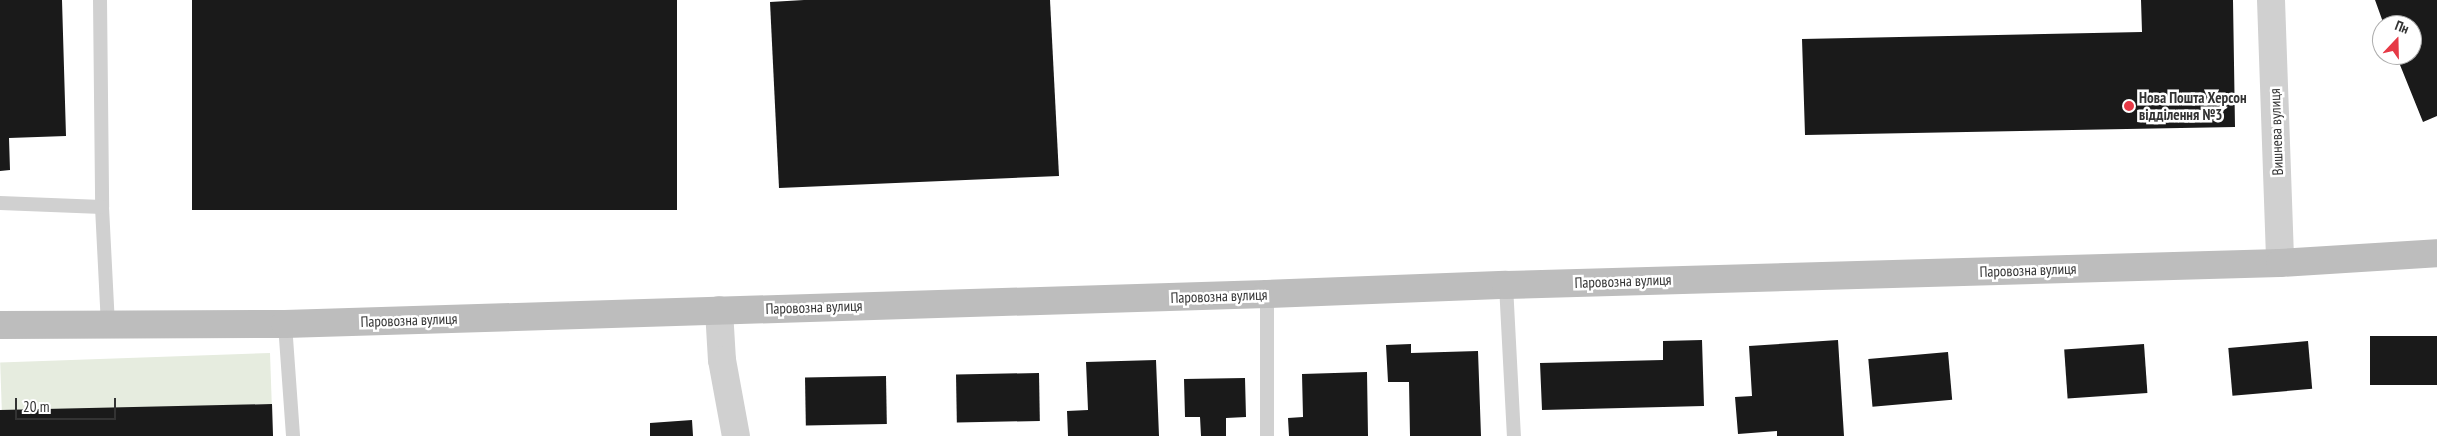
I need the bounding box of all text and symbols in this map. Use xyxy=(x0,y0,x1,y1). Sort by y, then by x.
north arrow xyxy=(2372,15,2422,65)
text: Пн xyxy=(2392,16,2412,38)
place label: Нова Пошта Херсон відділення №3 xyxy=(2139,88,2247,123)
street label: Вишнева вулиця xyxy=(2265,88,2287,176)
marker: Нова Пошта Херсон відділення №3 xyxy=(2123,100,2135,112)
street label: Паровозна вулиця xyxy=(1979,259,2077,281)
street label: Паровозна вулиця xyxy=(1574,270,1672,292)
street label: Паровозна вулиця xyxy=(1170,285,1268,307)
street label: Паровозна вулиця xyxy=(765,296,863,318)
street label: Паровозна вулиця xyxy=(360,309,458,331)
scale bar xyxy=(18,388,119,420)
text: 20 m xyxy=(23,397,49,416)

